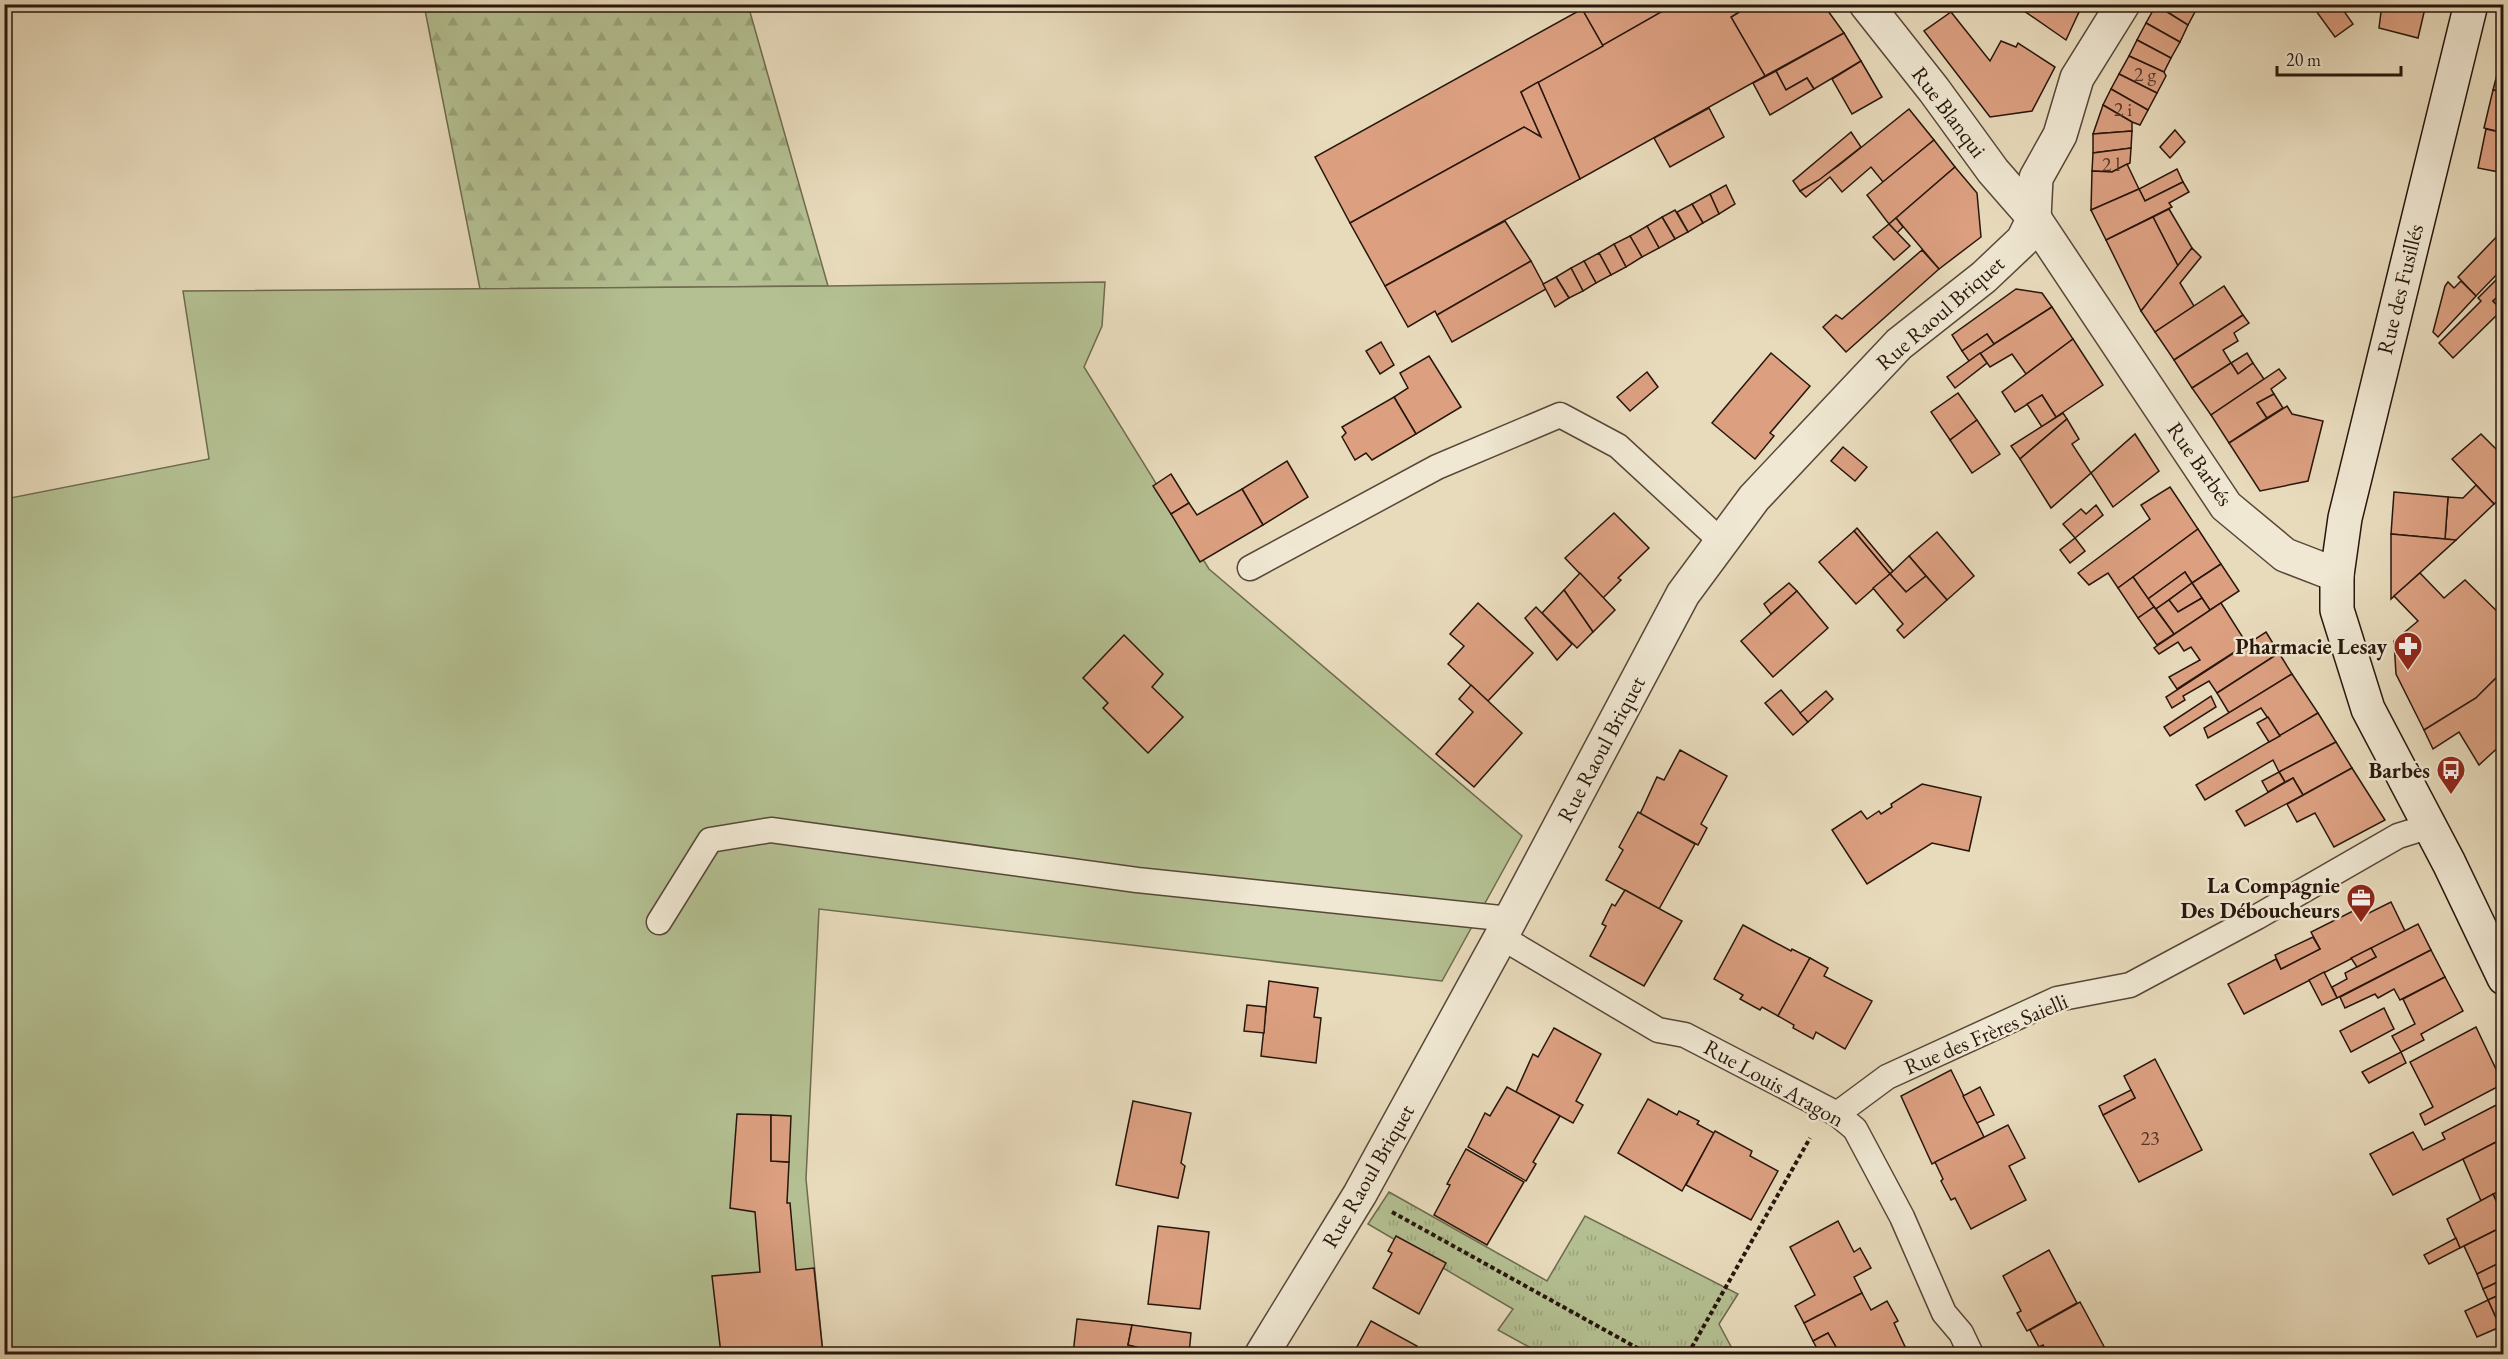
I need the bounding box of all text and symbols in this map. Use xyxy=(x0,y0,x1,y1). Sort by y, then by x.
scale bar xyxy=(2277,39,2402,77)
text: 20 m xyxy=(2286,48,2321,71)
street label: Rue Blanqui xyxy=(1905,60,1993,164)
house number: 2 g xyxy=(2134,61,2156,87)
house number: 2 i xyxy=(2114,96,2132,122)
house number: 2 l xyxy=(2102,151,2120,177)
street label: Rue des Fusillés xyxy=(2370,221,2430,357)
street label: Rue Raoul Briquet xyxy=(1870,249,2010,377)
street label: Rue Barbés xyxy=(2160,416,2240,512)
pharmacy icon: Pharmacie Lesay xyxy=(2392,630,2424,672)
place label: Pharmacie Lesay xyxy=(2235,632,2387,661)
street label: Rue Raoul Briquet xyxy=(1550,671,1652,827)
bus stop icon: Barbès xyxy=(2435,754,2467,796)
place label: Barbès xyxy=(2368,756,2430,785)
place label: La Compagnie Des Déboucheurs xyxy=(2180,871,2340,925)
office icon: La Compagnie Des Déboucheurs xyxy=(2345,882,2377,924)
street label: Rue des Frères Saielli xyxy=(1900,986,2072,1082)
street label: Rue Louis Aragon xyxy=(1699,1033,1850,1134)
street label: Rue Raoul Briquet xyxy=(1315,1099,1421,1253)
house number: 23 xyxy=(2140,1125,2160,1151)

